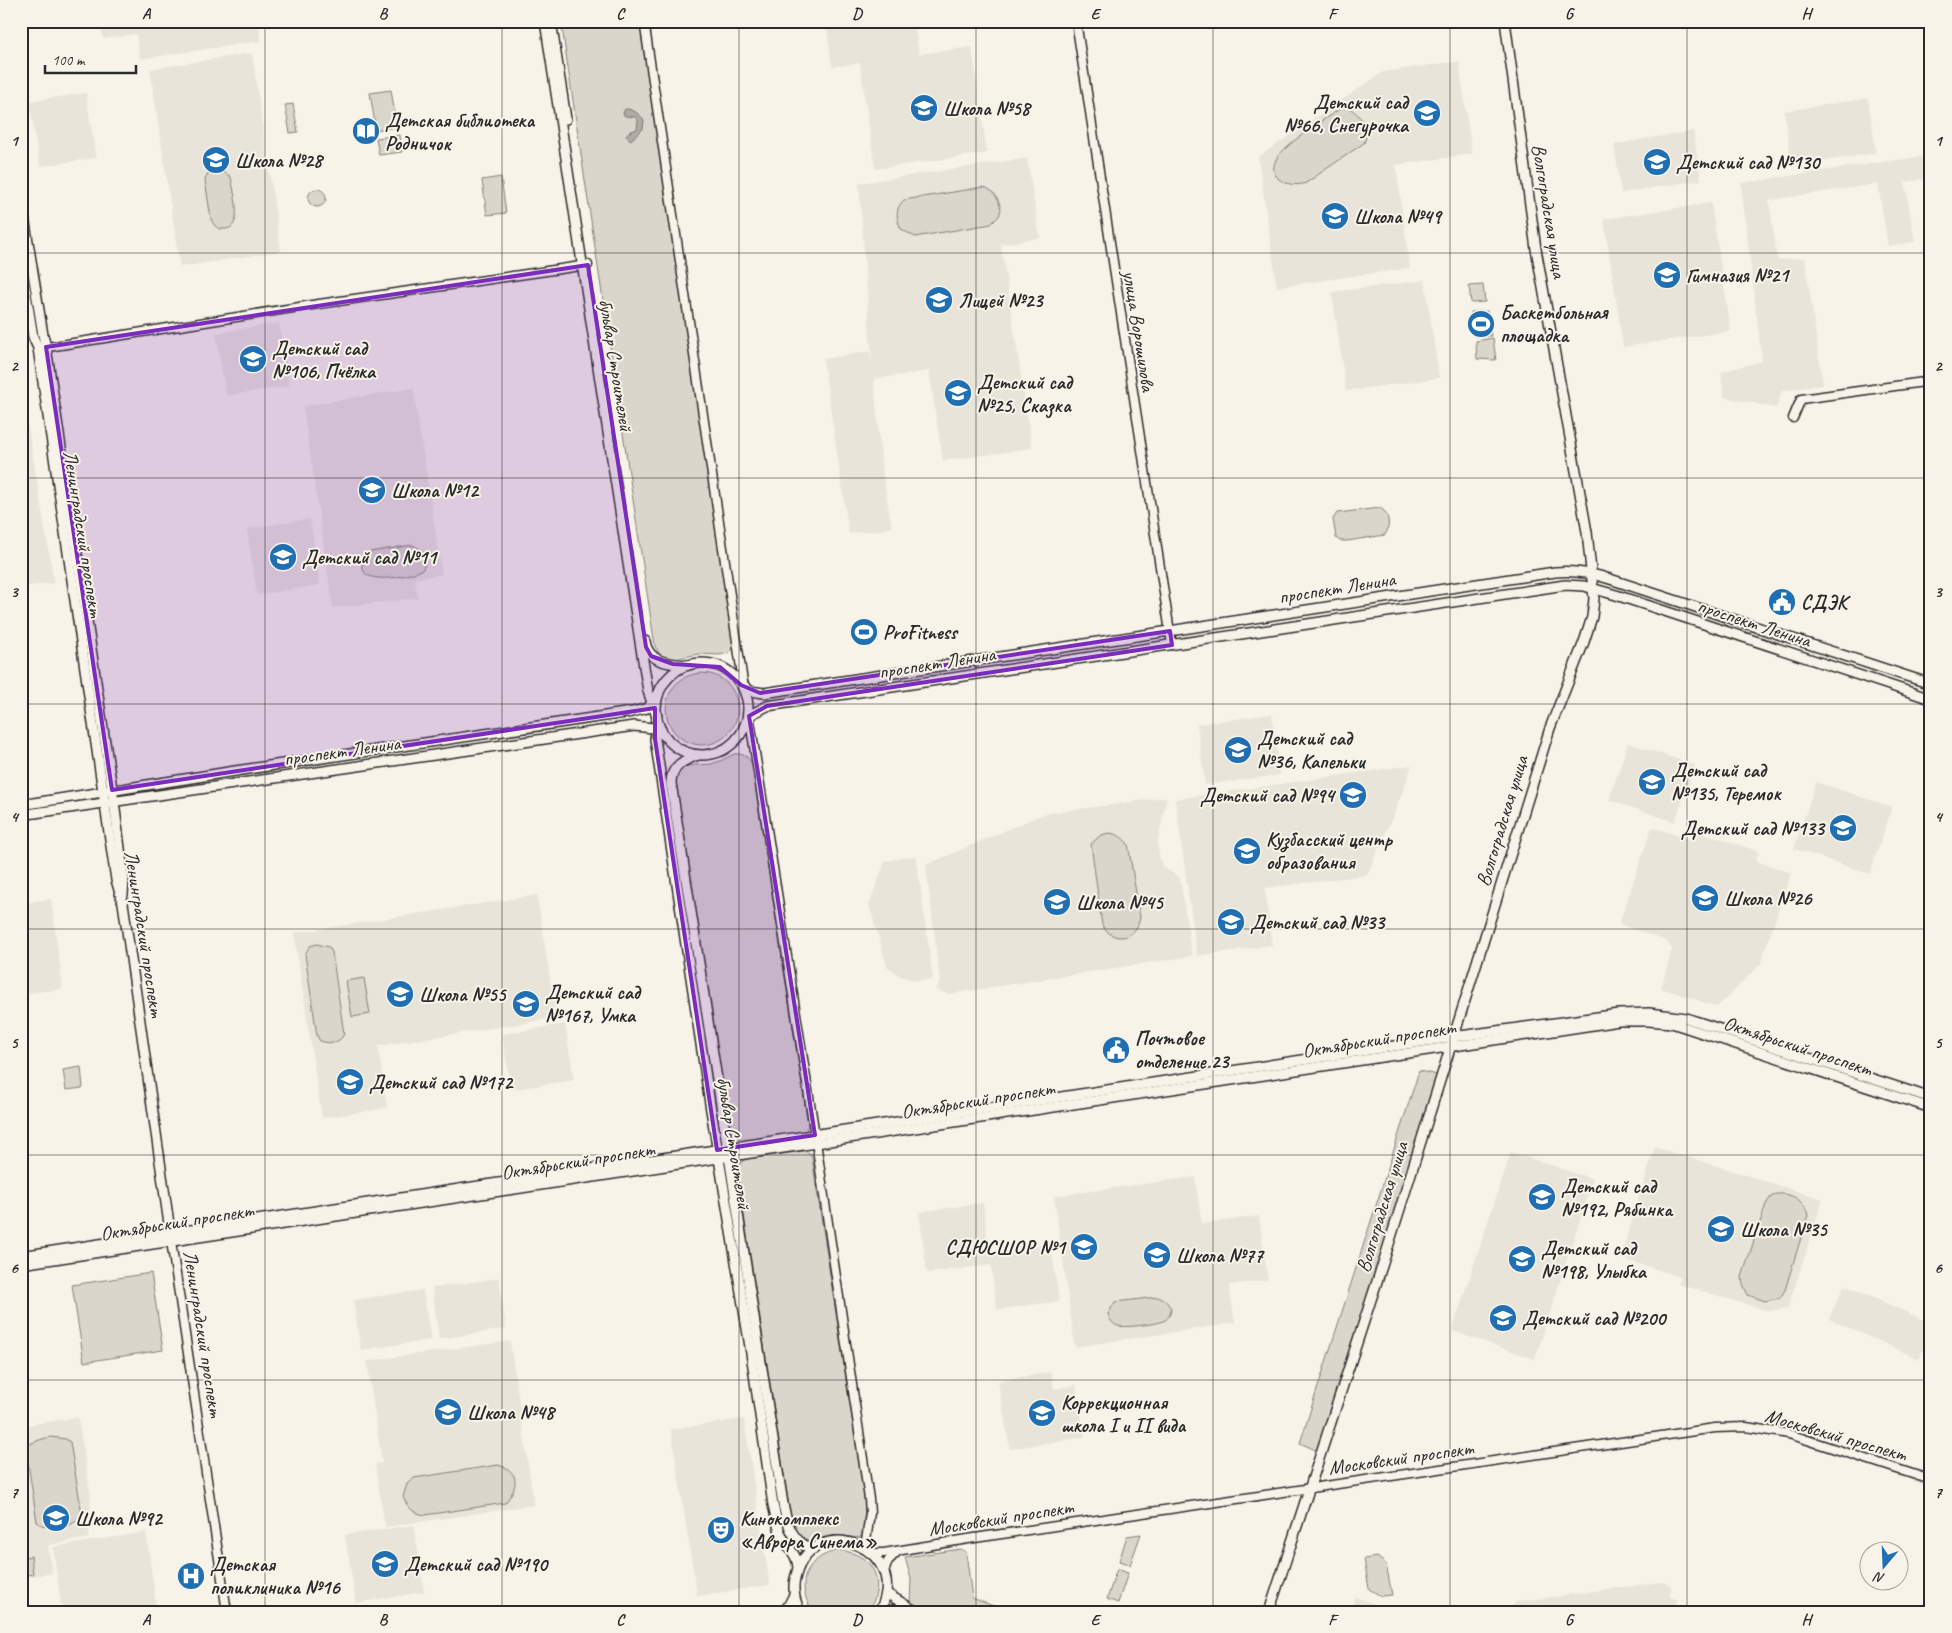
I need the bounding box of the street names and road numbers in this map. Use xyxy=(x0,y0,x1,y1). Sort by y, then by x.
street label: Волгоградская улица xyxy=(1526,142,1572,282)
street label: улица Ворошилова xyxy=(1117,268,1161,395)
street label: бульвар Строителей xyxy=(593,297,639,435)
street label: Ленинградский проспект xyxy=(57,449,109,620)
street label: проспект Ленина xyxy=(1277,566,1399,610)
street label: проспект Ленина xyxy=(1694,593,1816,654)
street label: проспект Ленина xyxy=(877,641,999,685)
street label: проспект Ленина xyxy=(282,730,404,772)
street label: Волгоградская улица xyxy=(1470,751,1534,889)
street label: Ленинградский проспект xyxy=(118,849,170,1020)
street label: Октябрьский проспект xyxy=(1720,1010,1876,1082)
street label: Октябрьский проспект xyxy=(1300,1014,1458,1063)
street label: бульвар Строителей xyxy=(711,1075,757,1213)
street label: Октябрьский проспект xyxy=(899,1075,1057,1124)
street label: Октябрьский проспект xyxy=(499,1136,657,1185)
street label: Волгоградская улица xyxy=(1350,1137,1414,1275)
street label: Октябрьский проспект xyxy=(98,1197,256,1246)
street label: Ленинградский проспект xyxy=(177,1249,229,1420)
street label: Московский проспект xyxy=(1762,1403,1911,1467)
street label: Московский проспект xyxy=(1327,1435,1476,1481)
street label: Московский проспект xyxy=(927,1494,1076,1542)

